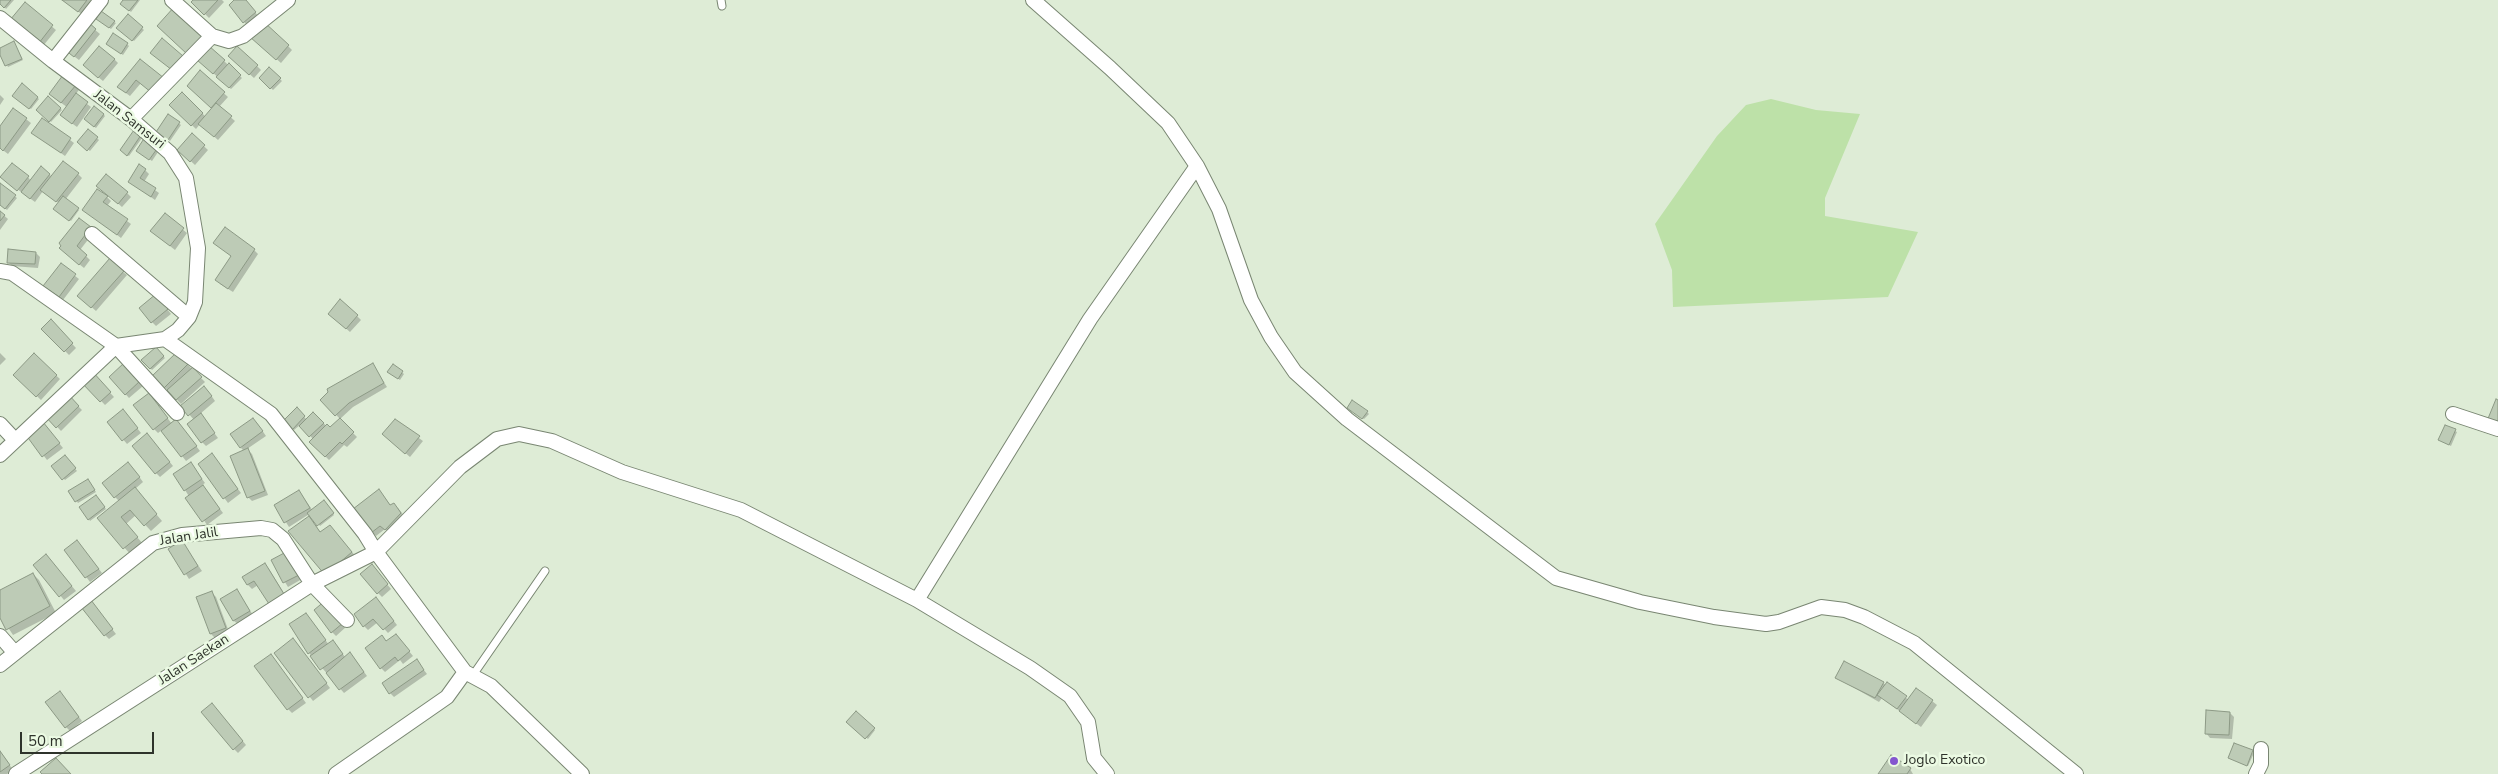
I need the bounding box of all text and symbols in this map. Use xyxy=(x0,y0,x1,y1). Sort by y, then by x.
street label: Jalan Samsuri xyxy=(90,87,168,153)
street label: Jalan Jalil xyxy=(159,524,219,550)
street label: Jalan Saekan xyxy=(156,631,232,689)
scale bar xyxy=(22,722,156,754)
text: 50 m xyxy=(28,731,63,751)
place label: Joglo Exotico xyxy=(1904,753,1985,769)
marker: Joglo Exotico xyxy=(1888,755,1900,767)

